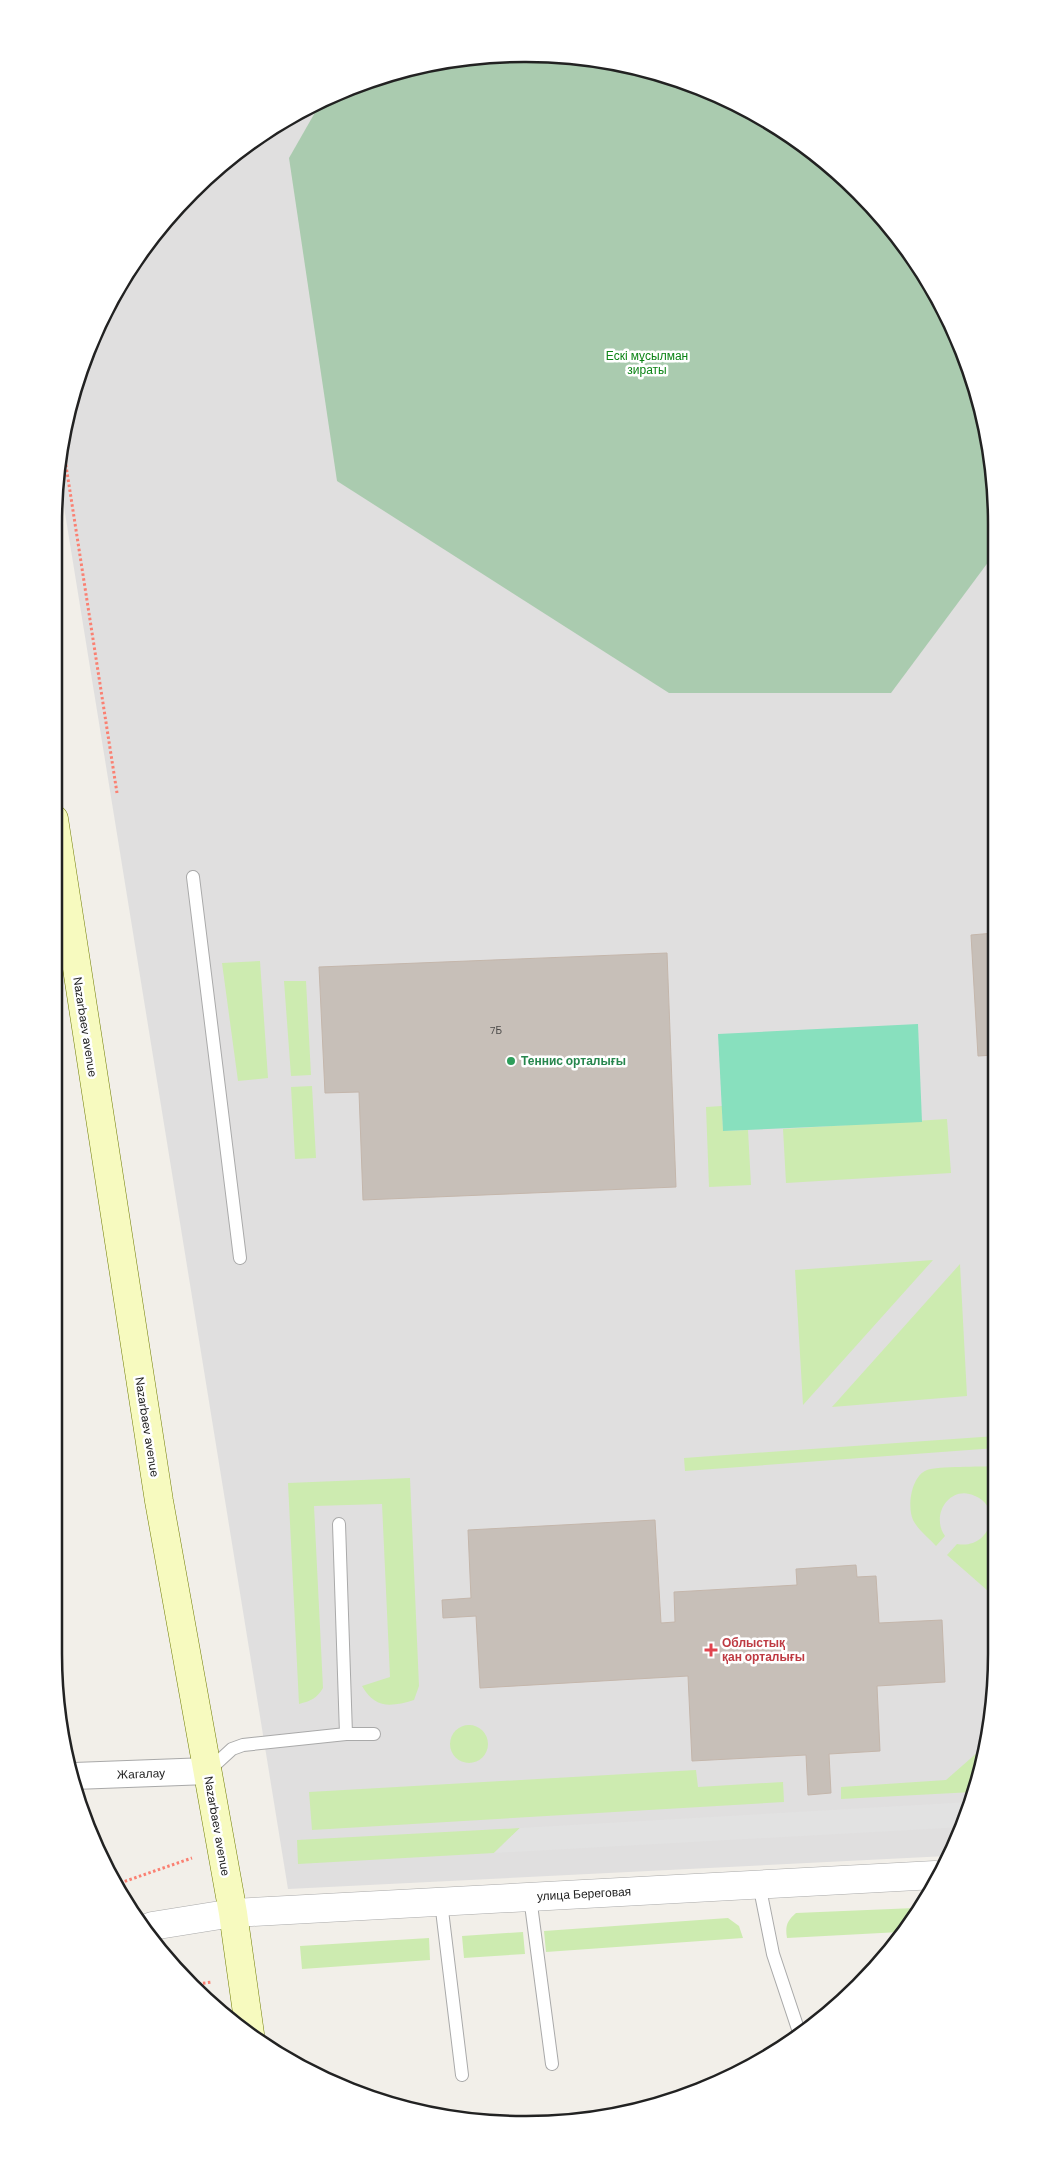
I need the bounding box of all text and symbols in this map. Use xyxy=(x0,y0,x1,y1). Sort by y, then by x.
park label: Ескі мұсылман зираты xyxy=(606,348,688,378)
street label: Nazarbaev avenue xyxy=(69,976,101,1078)
house number: 7Б xyxy=(490,1024,502,1037)
place label: Теннис орталығы xyxy=(521,1053,626,1069)
marker: Теннис орталығы xyxy=(505,1055,517,1067)
street label: Nazarbaev avenue xyxy=(131,1376,163,1478)
place label: Облыстық қан орталығы xyxy=(722,1635,805,1665)
marker: Облыстық қан орталығы xyxy=(704,1643,718,1657)
street label: Жагалау xyxy=(117,1765,165,1783)
street label: Nazarbaev avenue xyxy=(200,1775,234,1877)
street label: улица Береговая xyxy=(537,1884,631,1904)

